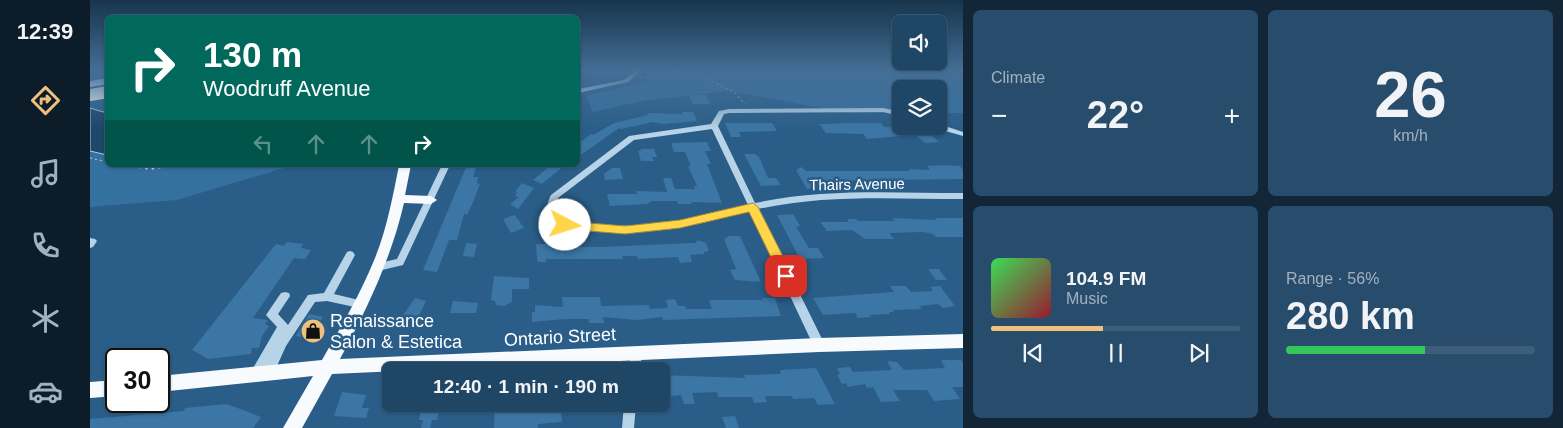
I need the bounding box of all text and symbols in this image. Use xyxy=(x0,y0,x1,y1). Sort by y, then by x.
map controls xyxy=(892,15,947,135)
button: sound xyxy=(892,15,947,70)
text: 12:39 xyxy=(17,19,73,44)
icon: right xyxy=(120,35,185,100)
text: 130 m xyxy=(203,35,302,74)
text: 26 xyxy=(1374,58,1447,131)
text: Climate xyxy=(991,69,1045,86)
text: Woodruff Avenue xyxy=(203,76,371,101)
button: layers xyxy=(892,80,947,135)
icon: directions xyxy=(28,83,63,118)
text: 22° xyxy=(1087,94,1144,136)
text: − xyxy=(991,100,1007,131)
text: + xyxy=(1224,100,1240,131)
text: km/h xyxy=(1393,127,1428,144)
icon: left xyxy=(249,130,277,158)
icon: ahead xyxy=(302,130,330,158)
icon: ahead xyxy=(355,130,383,158)
icon: right xyxy=(408,130,436,158)
icon: music xyxy=(28,156,63,191)
street label: Thairs Avenue xyxy=(809,175,905,193)
position arrow xyxy=(538,198,590,250)
icon: phone xyxy=(28,228,63,263)
pin xyxy=(765,255,807,297)
icon: arrive xyxy=(772,262,800,290)
text: 104.9 FM xyxy=(1066,268,1146,289)
text: Range · 56% xyxy=(1286,270,1379,287)
text: Music xyxy=(1066,290,1108,307)
text: 280 km xyxy=(1286,295,1415,337)
icon: climate xyxy=(28,301,63,336)
place label: Renaissance Salon & Estetica xyxy=(330,311,463,352)
shop icon: Renaissance Salon & Estetica xyxy=(300,318,326,344)
street label: Ontario Street xyxy=(504,324,616,350)
icon: previous xyxy=(1019,339,1047,367)
icon: pause xyxy=(1102,339,1130,367)
icon: next xyxy=(1185,339,1213,367)
speed limit sign: 30 xyxy=(105,348,170,413)
icon: car xyxy=(28,374,63,409)
text: 12:40 · 1 min · 190 m xyxy=(433,376,619,397)

